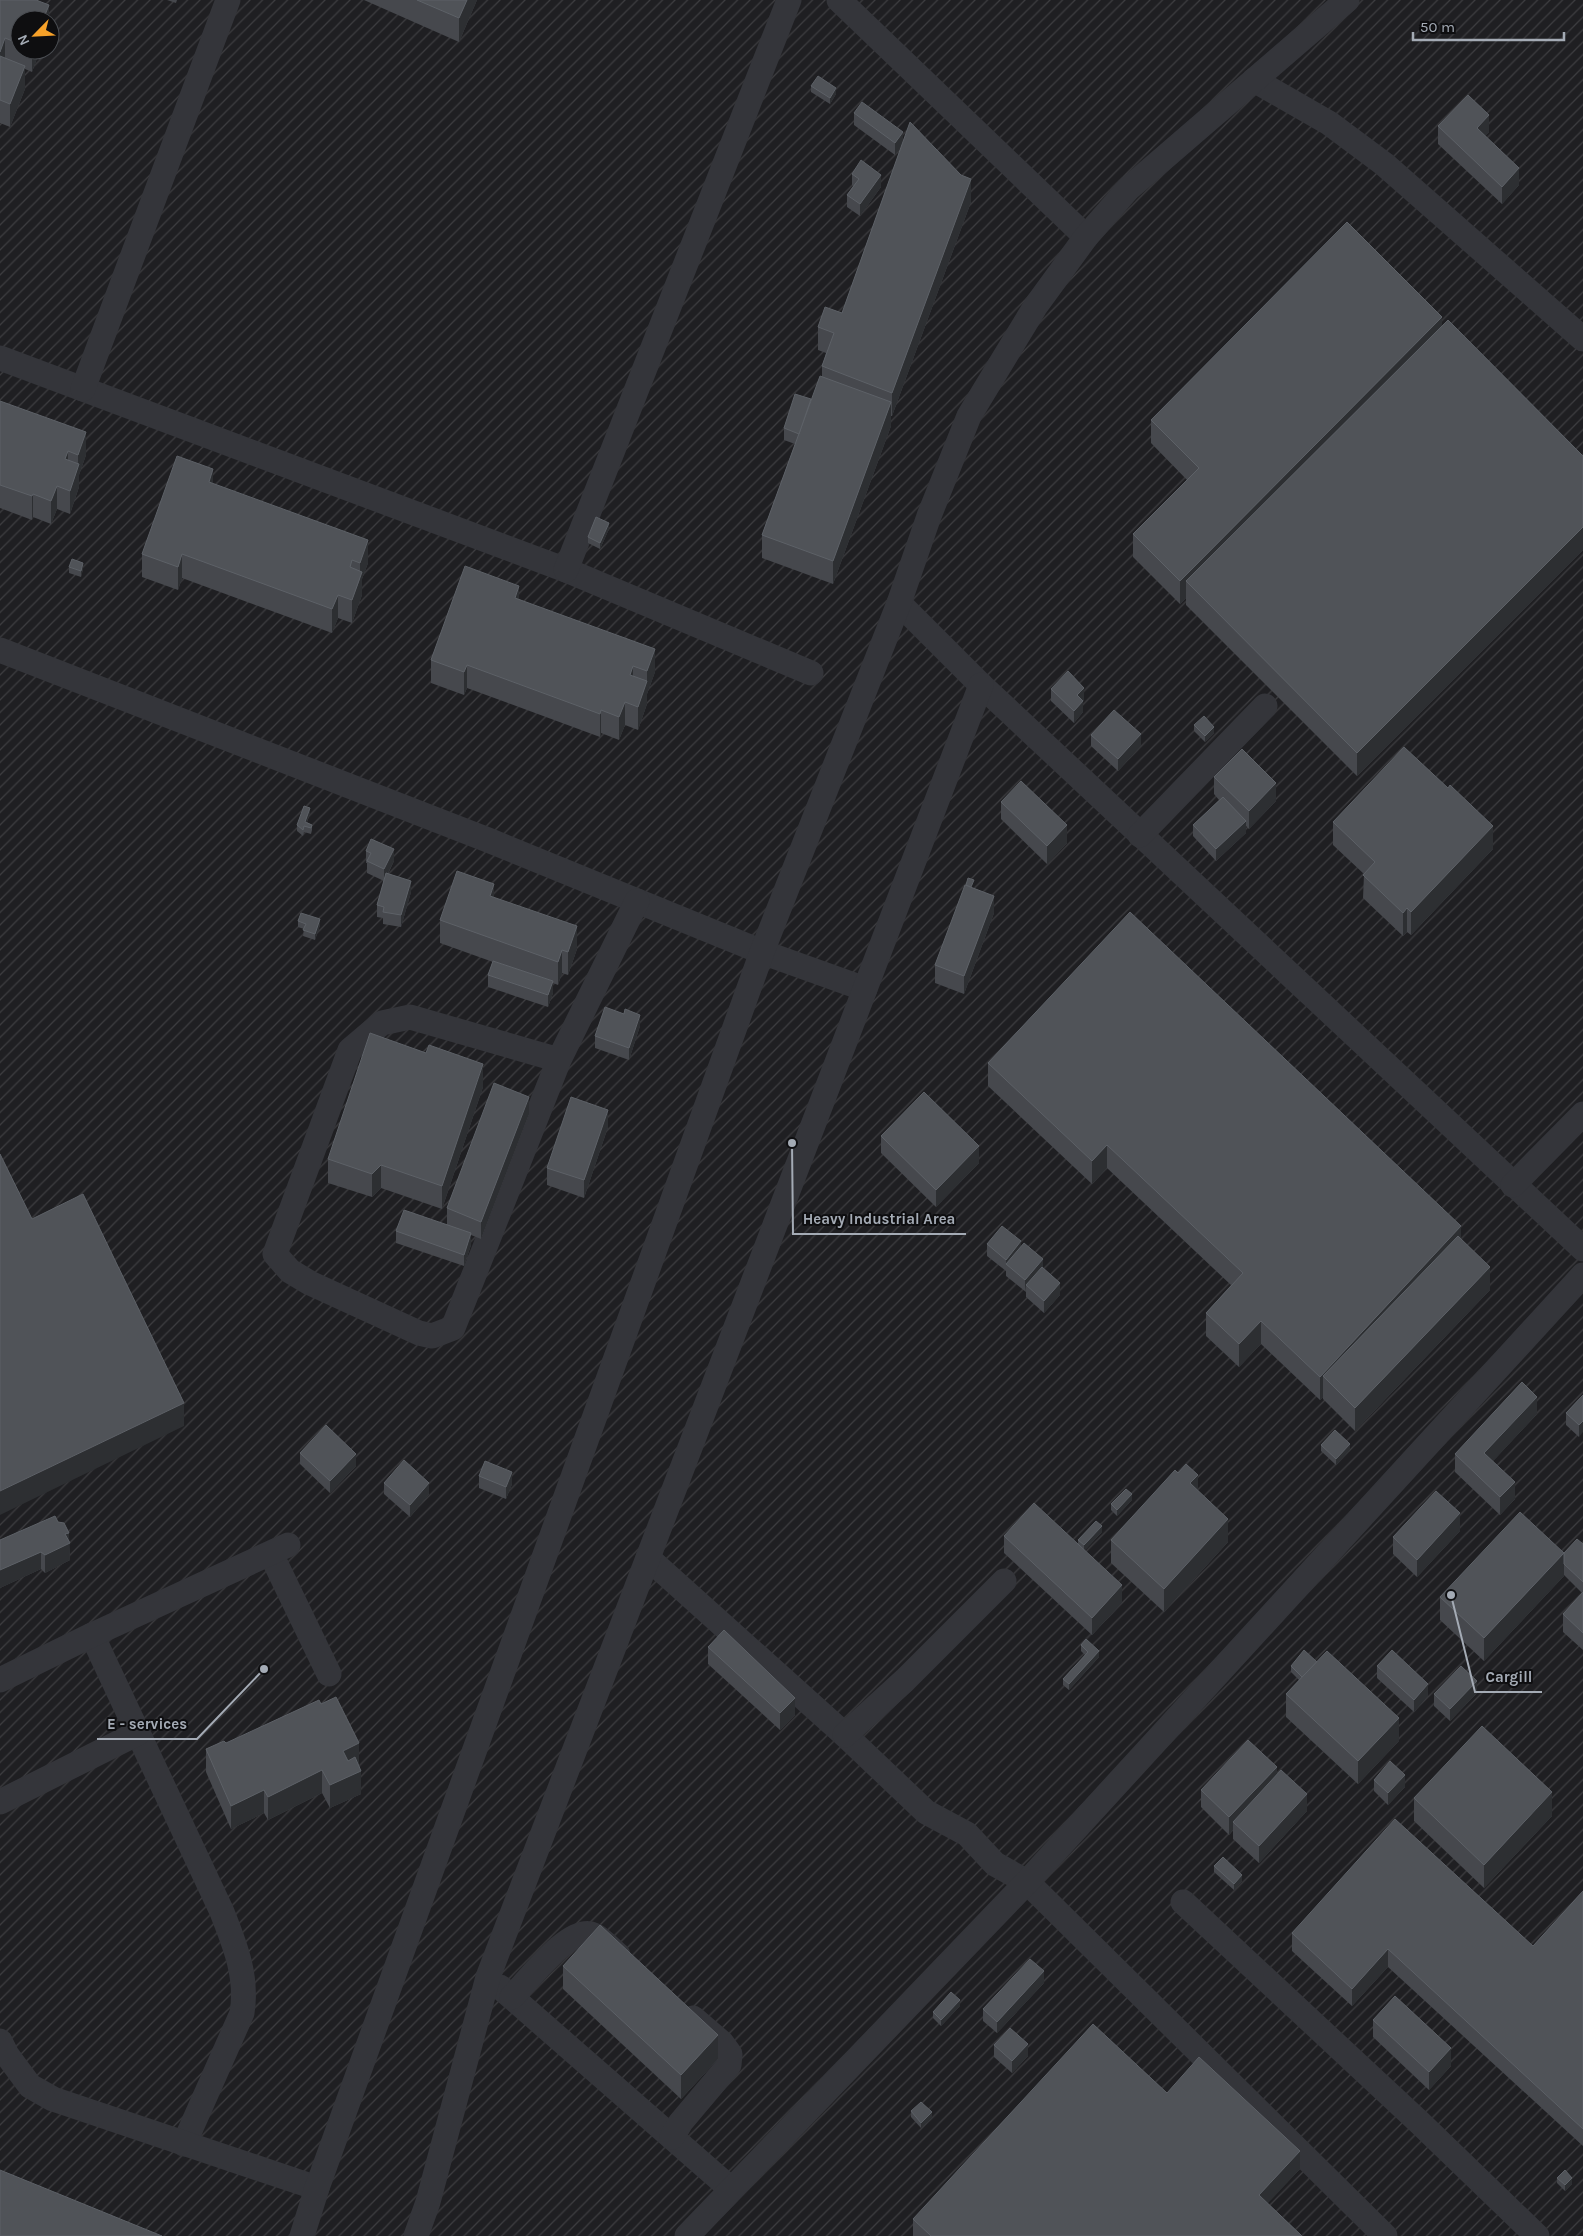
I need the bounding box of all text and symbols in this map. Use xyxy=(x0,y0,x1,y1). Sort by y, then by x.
north arrow xyxy=(10,10,60,60)
scale bar xyxy=(1413,10,1564,42)
text: 50 m xyxy=(1420,18,1455,36)
text: N xyxy=(14,32,33,48)
callout: Heavy Industrial Area xyxy=(793,1204,966,1234)
text: Heavy Industrial Area xyxy=(803,1210,955,1228)
callout: Cargill xyxy=(1475,1662,1542,1692)
text: Cargill xyxy=(1486,1668,1532,1686)
callout: E - services xyxy=(97,1709,197,1739)
text: E - services xyxy=(107,1715,187,1733)

